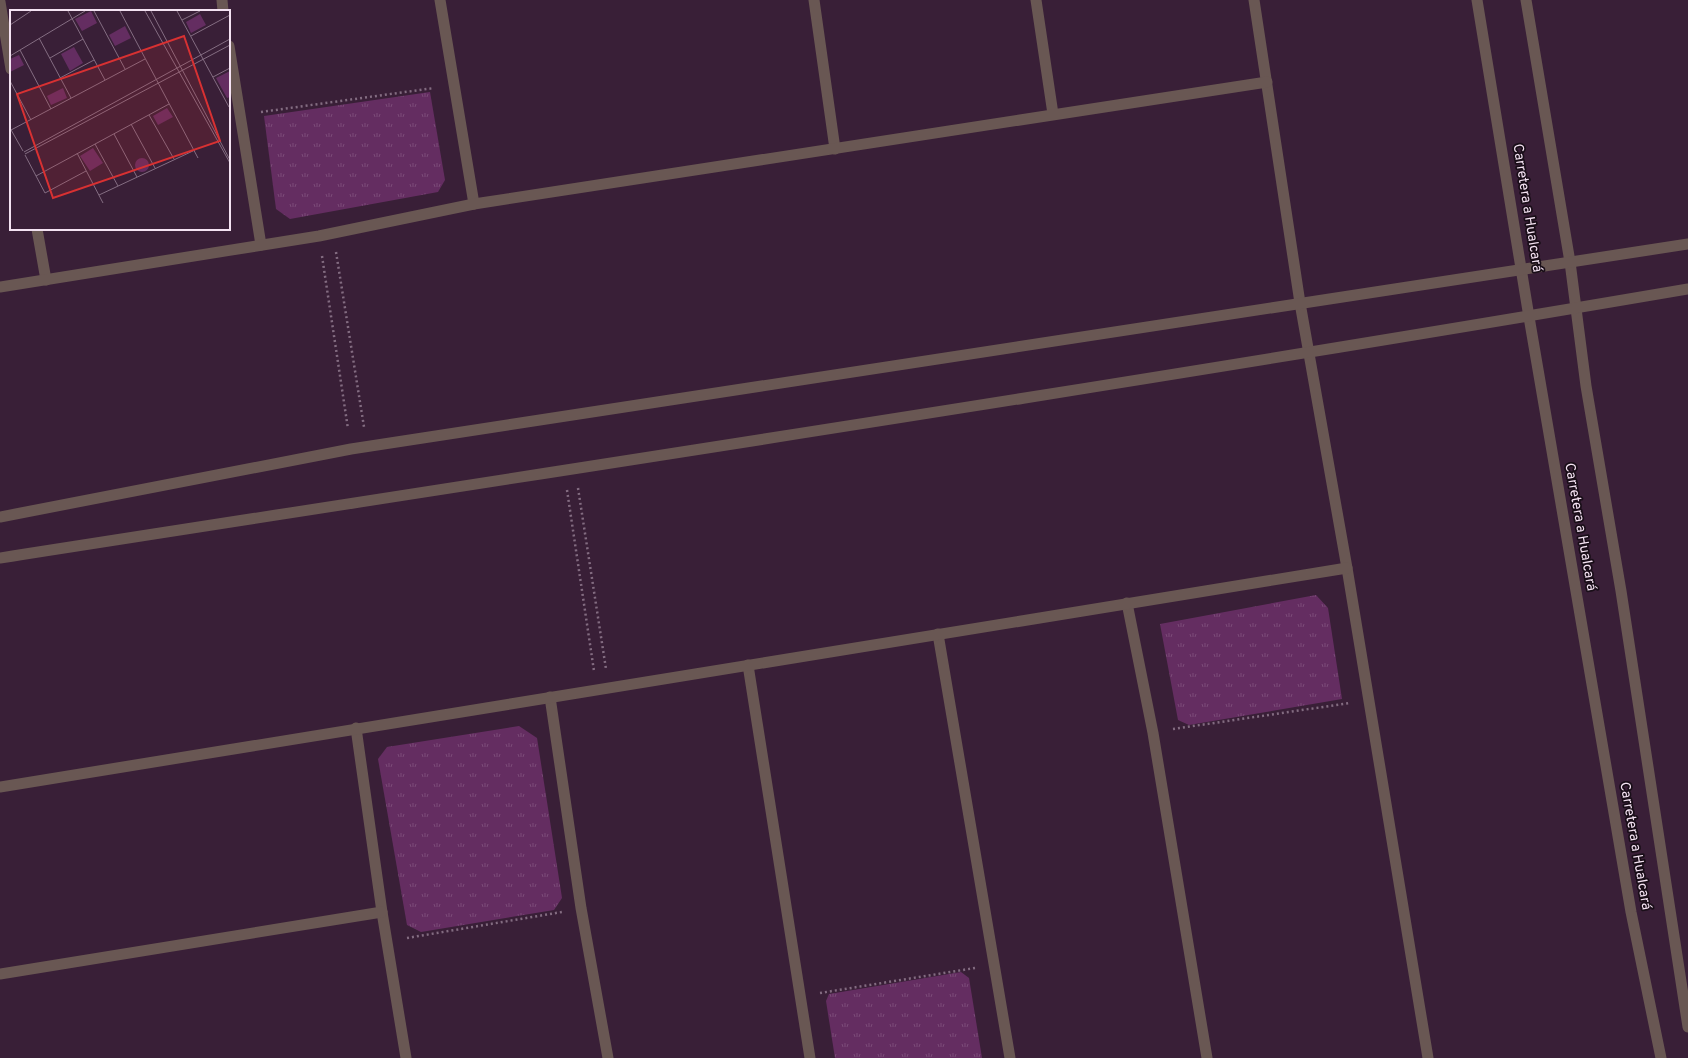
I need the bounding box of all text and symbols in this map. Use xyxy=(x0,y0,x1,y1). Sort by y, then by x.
inset map xyxy=(10,10,230,230)
street label: Carretera a Hualcará xyxy=(1508,143,1546,273)
street label: Carretera a Hualcará xyxy=(1560,462,1600,592)
street label: Carretera a Hualcará xyxy=(1615,781,1655,911)

